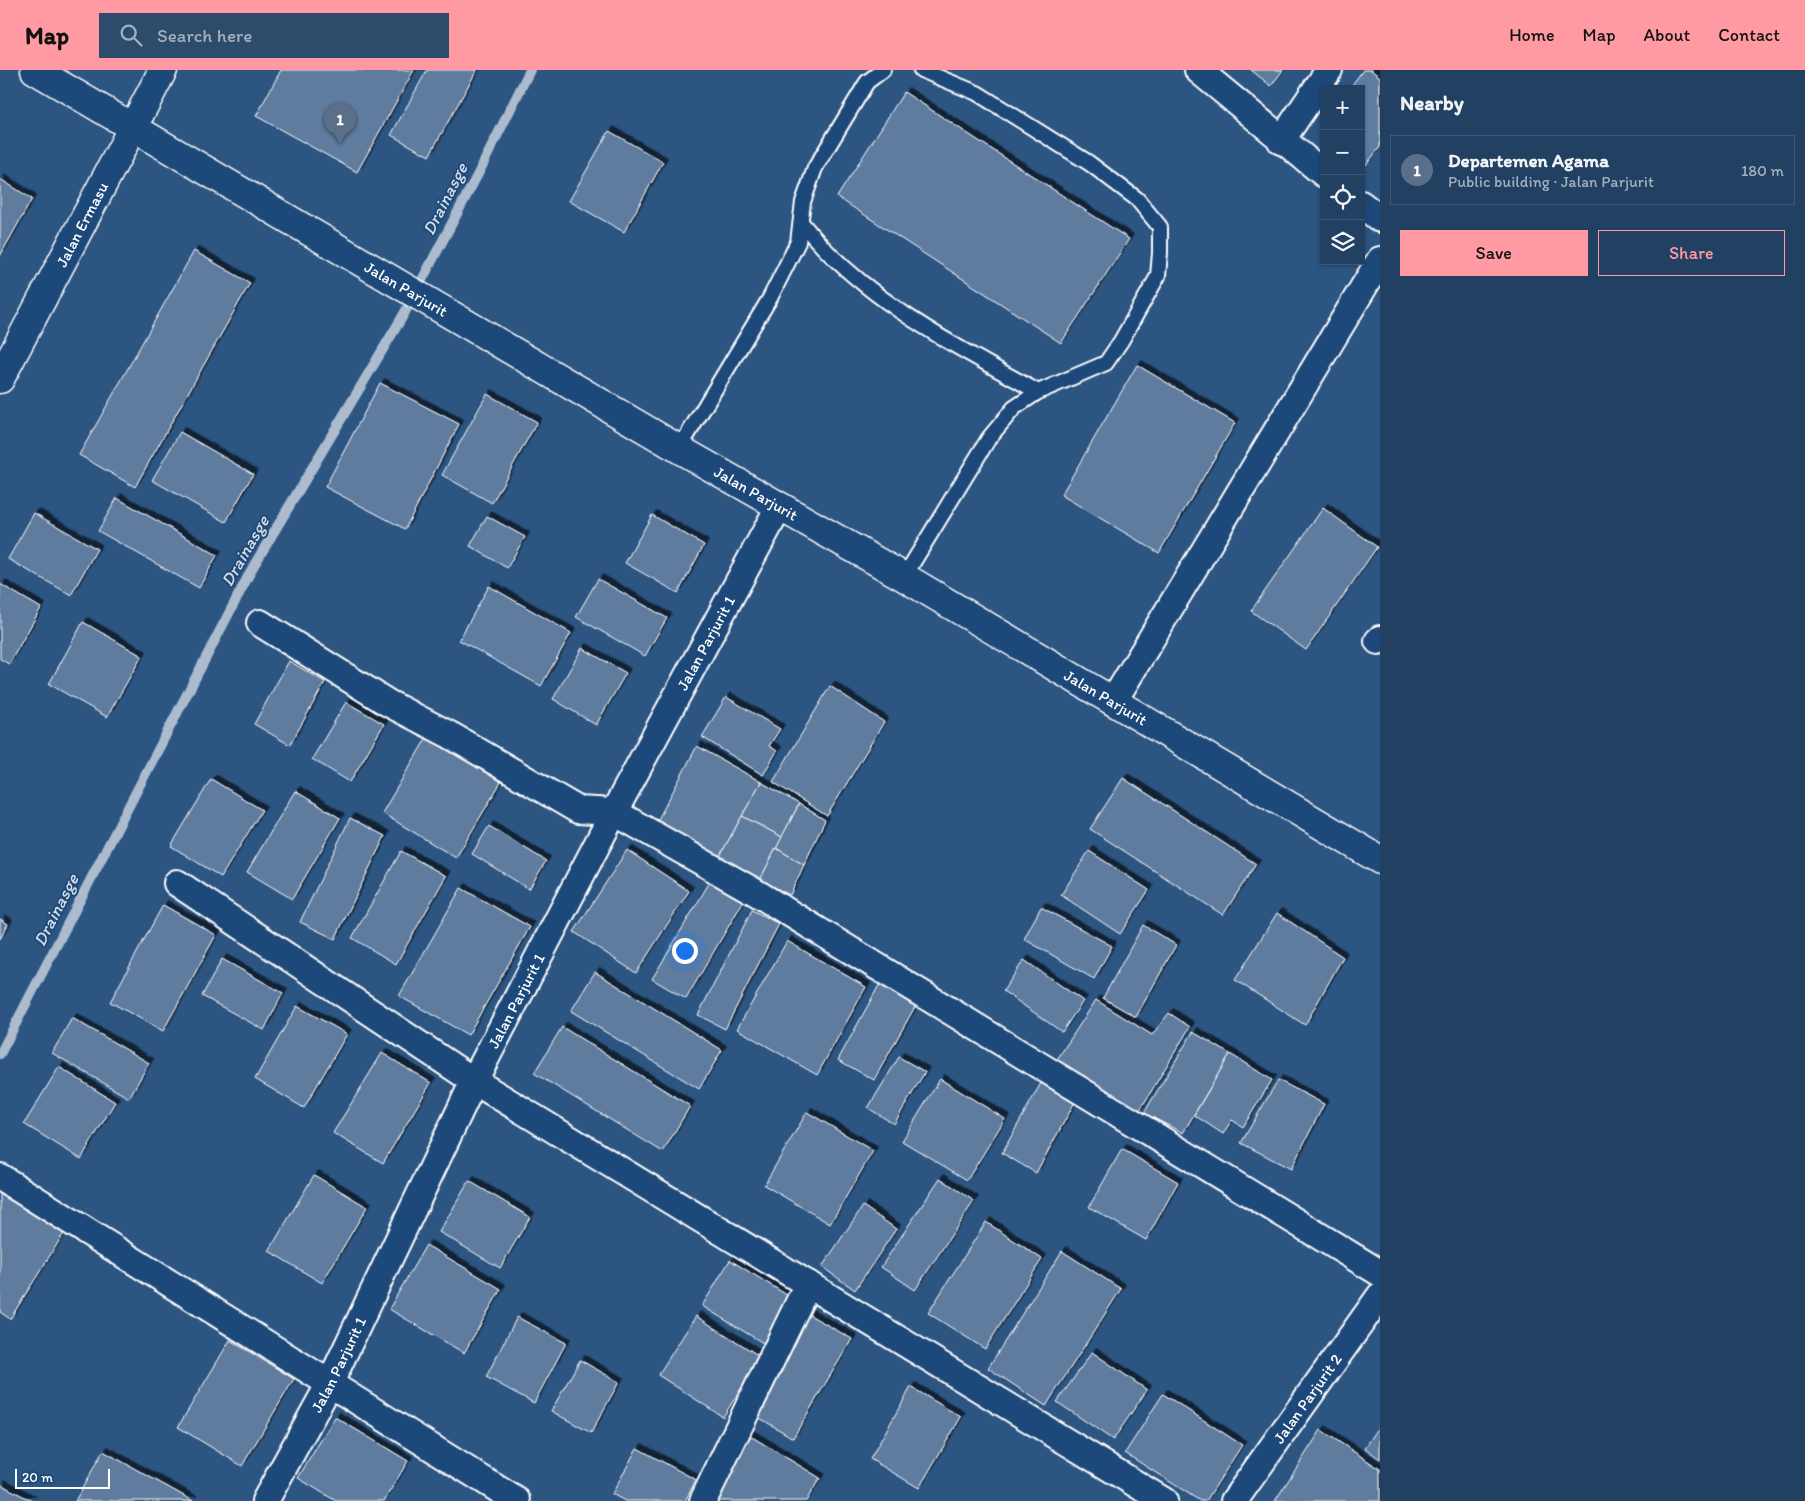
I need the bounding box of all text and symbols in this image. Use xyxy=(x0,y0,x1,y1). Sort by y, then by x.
search box xyxy=(99,13,449,58)
text: Map xyxy=(25,21,69,50)
icon: search xyxy=(117,21,145,49)
text: Search here xyxy=(157,24,252,47)
text: Home xyxy=(1509,24,1555,46)
text: Map xyxy=(1583,24,1616,46)
text: About xyxy=(1644,24,1690,46)
text: Contact xyxy=(1718,24,1780,46)
map controls xyxy=(1320,85,1365,265)
button: + xyxy=(1320,85,1365,130)
text: Nearby xyxy=(1400,90,1464,115)
pin: 1 xyxy=(324,103,356,144)
button: − xyxy=(1320,130,1365,175)
text: Departemen Agama xyxy=(1448,149,1609,172)
water label: Drainasge xyxy=(418,158,473,239)
text: 1 xyxy=(1413,161,1421,180)
text: 180 m xyxy=(1741,161,1784,180)
text: Public building · Jalan Parjurit xyxy=(1448,172,1654,191)
button: locate xyxy=(1320,175,1365,220)
street label: Jalan Ermasu xyxy=(51,178,112,270)
button: layers xyxy=(1320,220,1365,265)
button: Save xyxy=(1400,230,1588,276)
button: Share xyxy=(1598,230,1785,276)
street label: Jalan Parjurit xyxy=(361,257,451,320)
street label: Jalan Parjurit xyxy=(711,462,801,524)
water label: Drainasge xyxy=(216,511,275,590)
street label: Jalan Parjurit 1 xyxy=(672,592,739,693)
street label: Jalan Parjurit xyxy=(1061,665,1151,729)
water label: Drainasge xyxy=(29,869,84,950)
your location xyxy=(672,938,698,964)
street label: Jalan Parjurit 1 xyxy=(483,949,549,1051)
street label: Jalan Parjurit 1 xyxy=(306,1313,370,1416)
street label: Jalan Parjurit 2 xyxy=(1269,1350,1346,1447)
scale bar xyxy=(15,1466,110,1489)
text: 20 m xyxy=(22,1469,53,1486)

